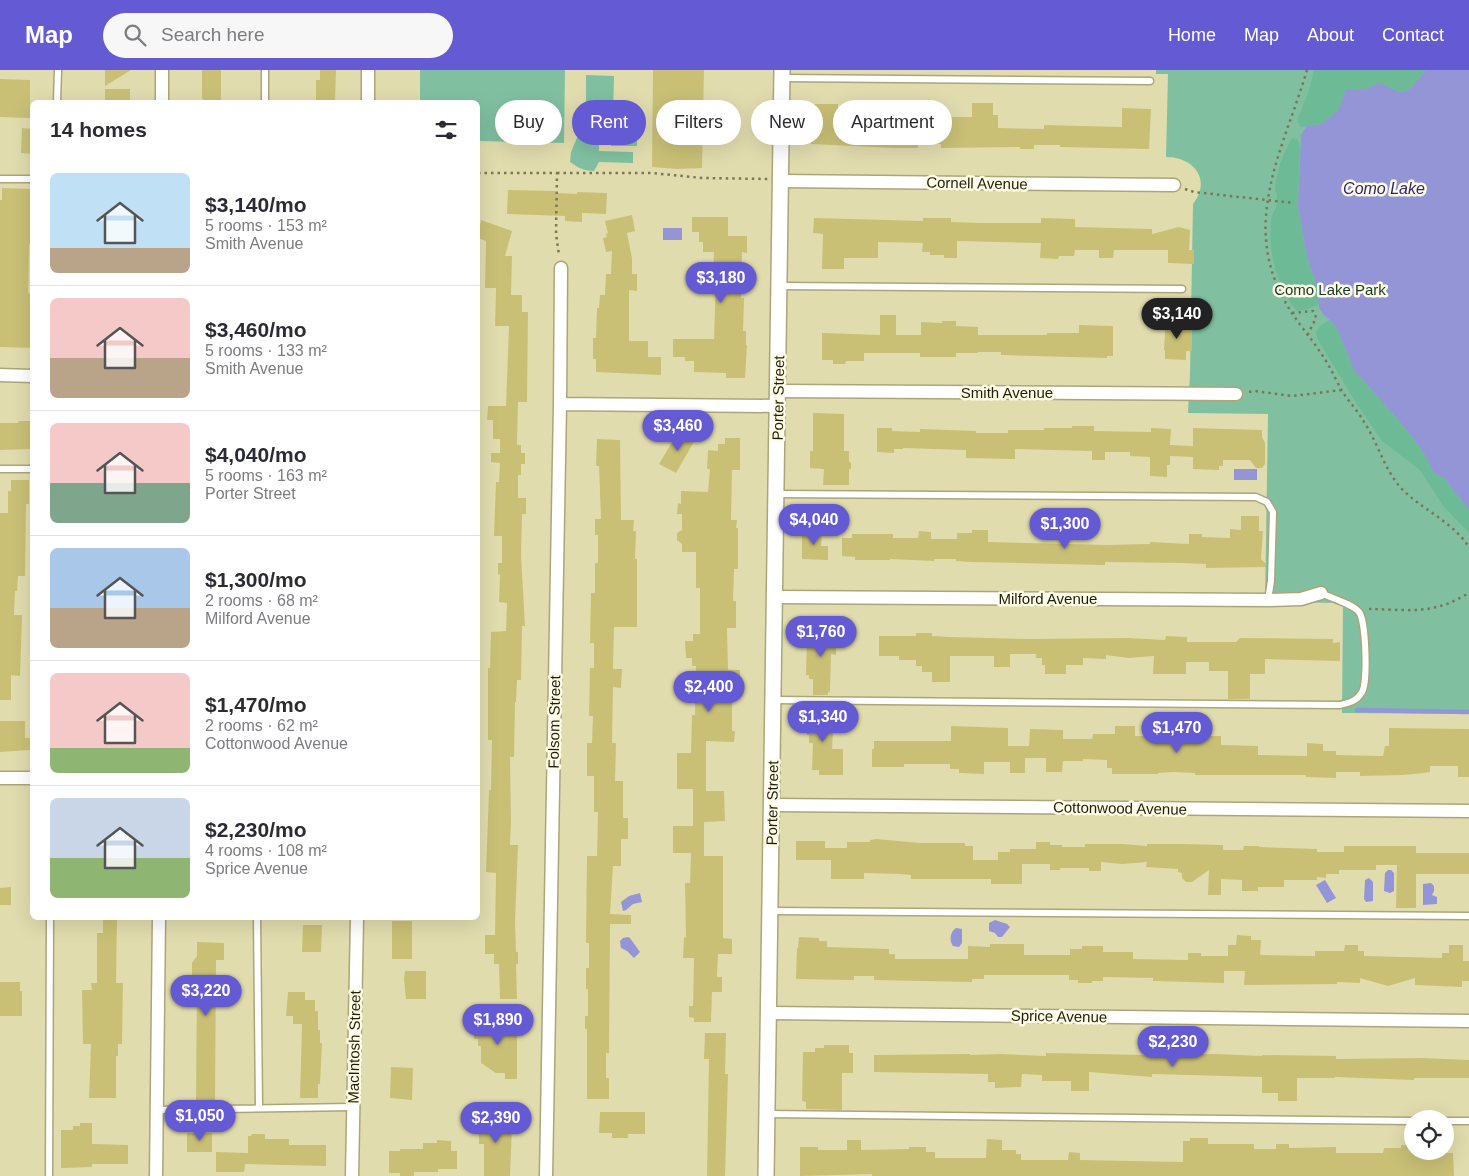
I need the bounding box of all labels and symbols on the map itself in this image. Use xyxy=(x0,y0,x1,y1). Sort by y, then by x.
street label: Cornell Avenue xyxy=(926,174,1028,192)
water label: Como Lake xyxy=(1343,180,1425,197)
pin: $3,180 xyxy=(680,262,762,304)
park label: Como Lake Park xyxy=(1274,281,1386,298)
pin: $3,140 xyxy=(1136,298,1218,340)
street label: Porter Street xyxy=(769,355,787,441)
street label: Smith Avenue xyxy=(961,384,1053,401)
pin: $3,460 xyxy=(637,410,719,452)
pin: $4,040 xyxy=(773,504,855,546)
pin: $1,300 xyxy=(1024,508,1106,550)
street label: Milford Avenue xyxy=(999,590,1097,607)
pin: $1,760 xyxy=(780,616,862,658)
pin: $2,400 xyxy=(668,670,750,713)
street label: Folsom Street xyxy=(545,674,563,769)
pin: $1,340 xyxy=(782,700,864,743)
pin: $1,470 xyxy=(1136,712,1218,754)
street label: Porter Street xyxy=(763,760,781,846)
street label: Cottonwood Avenue xyxy=(1053,798,1187,818)
pin: $3,220 xyxy=(165,974,247,1017)
street label: MacIntosh Street xyxy=(345,989,364,1104)
pin: $1,890 xyxy=(457,1004,539,1046)
street label: Sprice Avenue xyxy=(1011,1007,1107,1025)
pin: $2,230 xyxy=(1132,1026,1214,1068)
pin: $1,050 xyxy=(159,1100,241,1142)
pin: $2,390 xyxy=(455,1102,537,1144)

